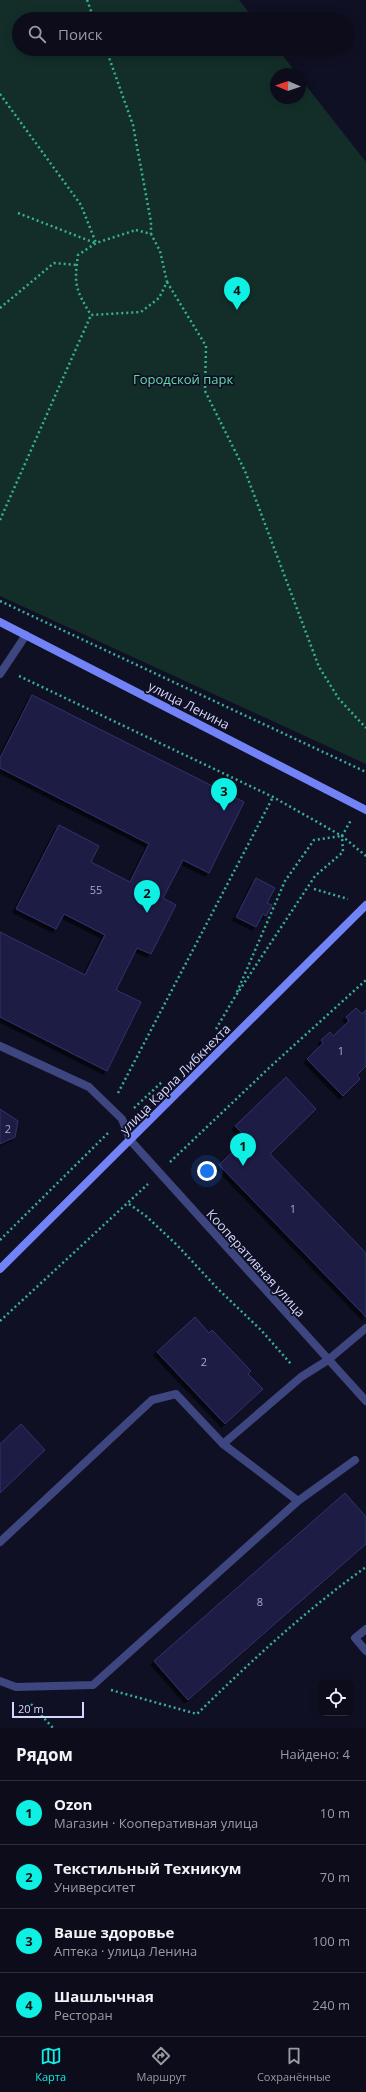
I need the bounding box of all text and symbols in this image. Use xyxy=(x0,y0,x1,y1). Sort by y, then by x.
search box xyxy=(12,12,354,56)
icon: search xyxy=(26,23,48,45)
text: Поиск xyxy=(58,24,102,44)
north arrow xyxy=(270,68,306,104)
pin: 4 xyxy=(224,277,250,310)
park label: Городской парк xyxy=(133,370,233,388)
street label: улица Ленина xyxy=(145,677,233,733)
pin: 3 xyxy=(211,778,237,811)
pin: 2 xyxy=(134,880,160,913)
house number: 55 xyxy=(90,882,102,897)
street label: улица Карла Либкнехта xyxy=(116,1020,234,1138)
house number: 1 xyxy=(338,1043,344,1058)
house number: 2 xyxy=(5,1121,11,1136)
pin: 1 xyxy=(230,1133,256,1166)
your location xyxy=(197,1161,217,1181)
house number: 1 xyxy=(290,1201,296,1216)
street label: Кооперативная улица xyxy=(203,1205,309,1321)
house number: 2 xyxy=(201,1354,207,1369)
house number: 8 xyxy=(257,1594,263,1609)
map controls xyxy=(318,1680,354,1716)
button: locate xyxy=(318,1680,354,1716)
scale bar xyxy=(12,1700,84,1719)
text: 20 m xyxy=(18,1701,44,1716)
text: Рядом xyxy=(16,1743,73,1766)
text: Найдено: 4 xyxy=(280,1745,350,1763)
text: Ozon xyxy=(54,1794,92,1814)
text: 1 xyxy=(25,1804,33,1822)
text: 10 m xyxy=(320,1804,350,1822)
text: Магазин · Кооперативная улица xyxy=(54,1814,258,1832)
text: Текстильный Техникум xyxy=(54,1858,241,1878)
text: 2 xyxy=(25,1868,33,1886)
text: 70 m xyxy=(320,1868,350,1886)
text: Университет xyxy=(54,1878,135,1896)
text: Ваше здоровье xyxy=(54,1922,174,1942)
text: 3 xyxy=(25,1932,33,1950)
text: 100 m xyxy=(312,1932,350,1950)
text: Аптека · улица Ленина xyxy=(54,1942,197,1960)
text: Шашлычная xyxy=(54,1986,154,2006)
text: 4 xyxy=(25,1996,33,2014)
text: 240 m xyxy=(312,1996,350,2014)
text: Ресторан xyxy=(54,2006,113,2024)
tab: Карта xyxy=(35,2045,66,2084)
tab: Маршрут xyxy=(137,2045,186,2084)
tab: Сохранённые xyxy=(257,2045,331,2084)

